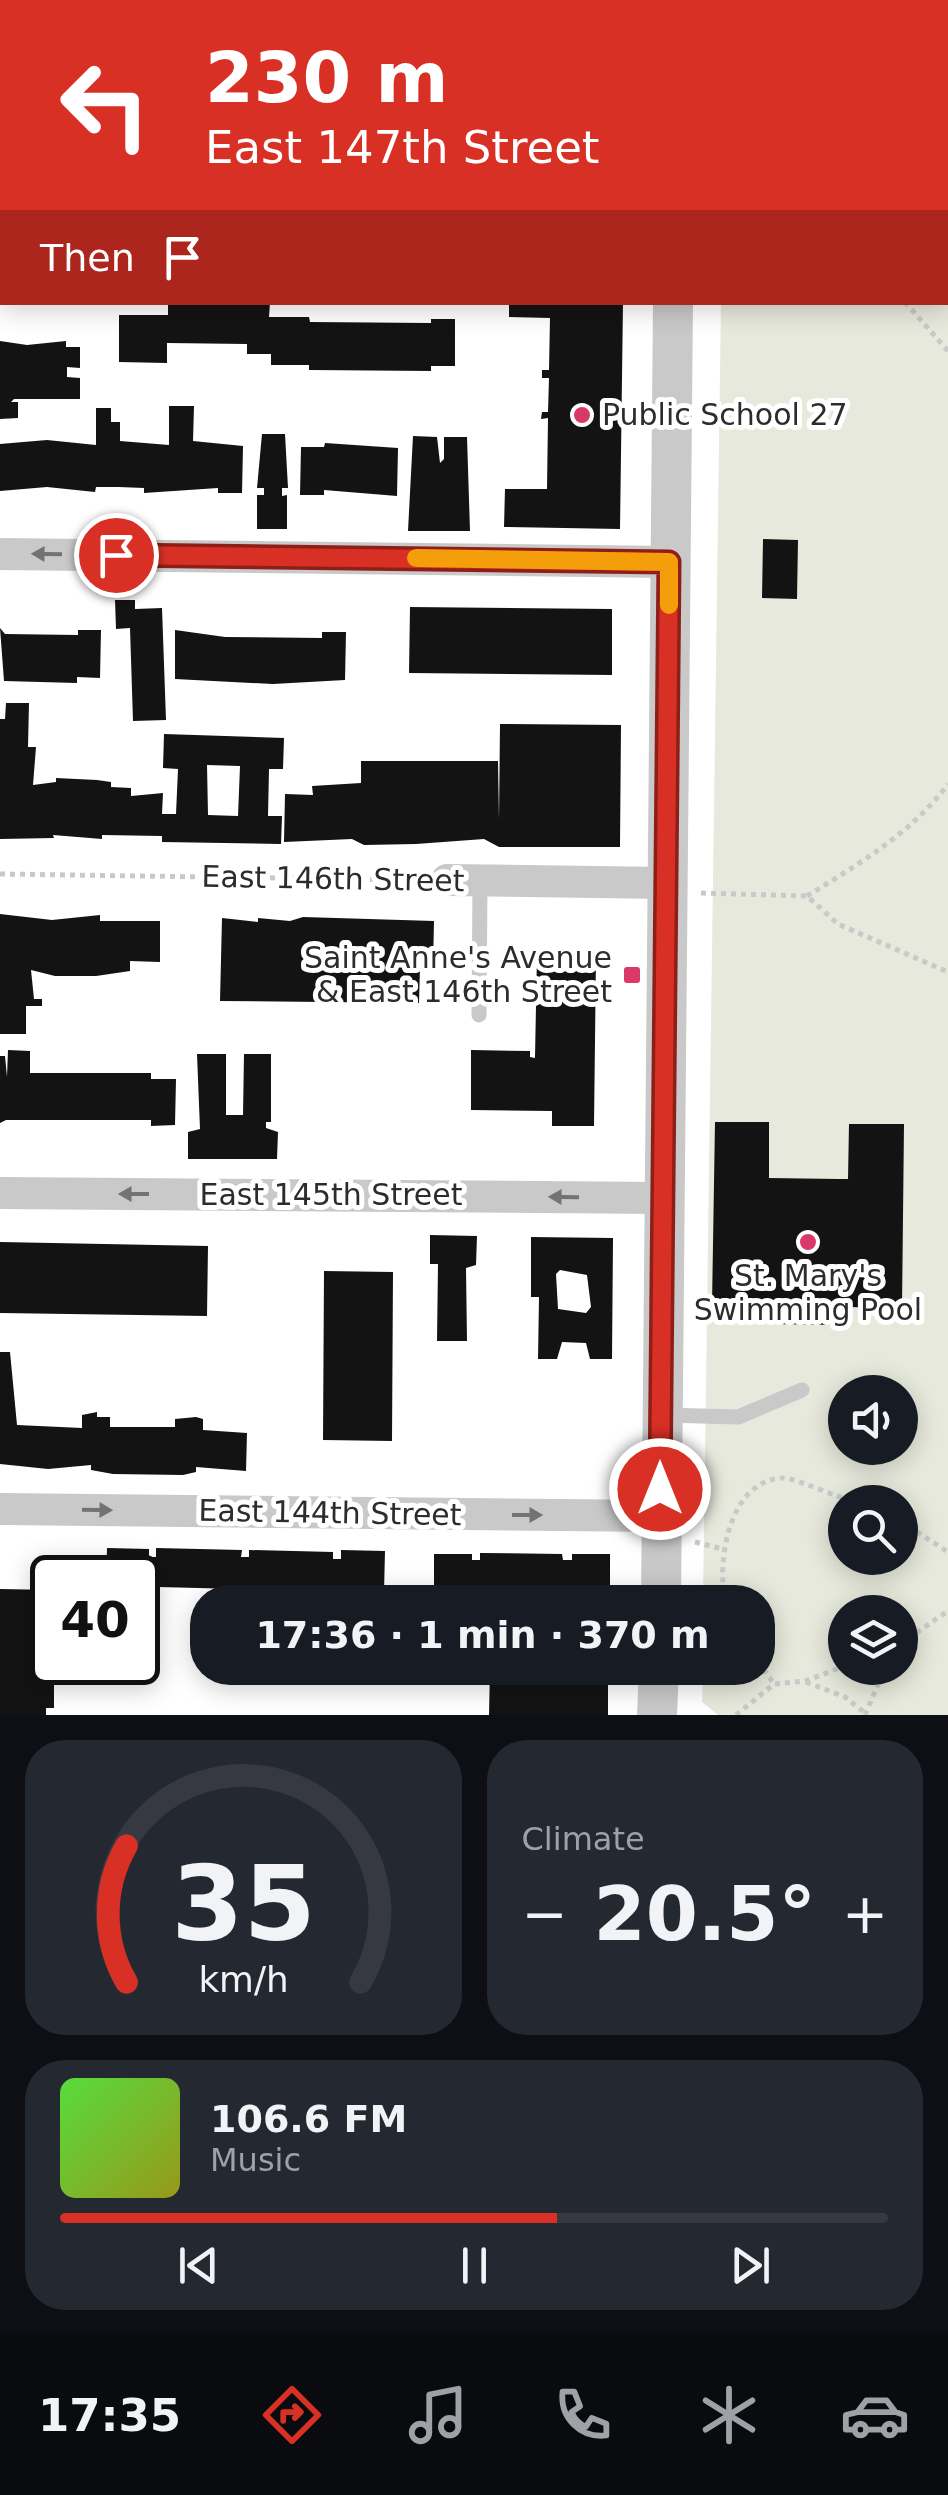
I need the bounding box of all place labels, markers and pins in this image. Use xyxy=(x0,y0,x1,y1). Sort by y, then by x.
place label: Public School 27 xyxy=(602,397,848,432)
marker: Public School 27 xyxy=(571,404,593,426)
pin xyxy=(74,513,159,598)
place label: Saint Anne's Avenue & East 146th Street xyxy=(304,940,612,1009)
marker: Saint Anne's Avenue & East 146th Street xyxy=(621,964,643,986)
marker: St. Mary's Swimming Pool xyxy=(797,1231,819,1253)
place label: St. Mary's Swimming Pool xyxy=(694,1258,922,1327)

